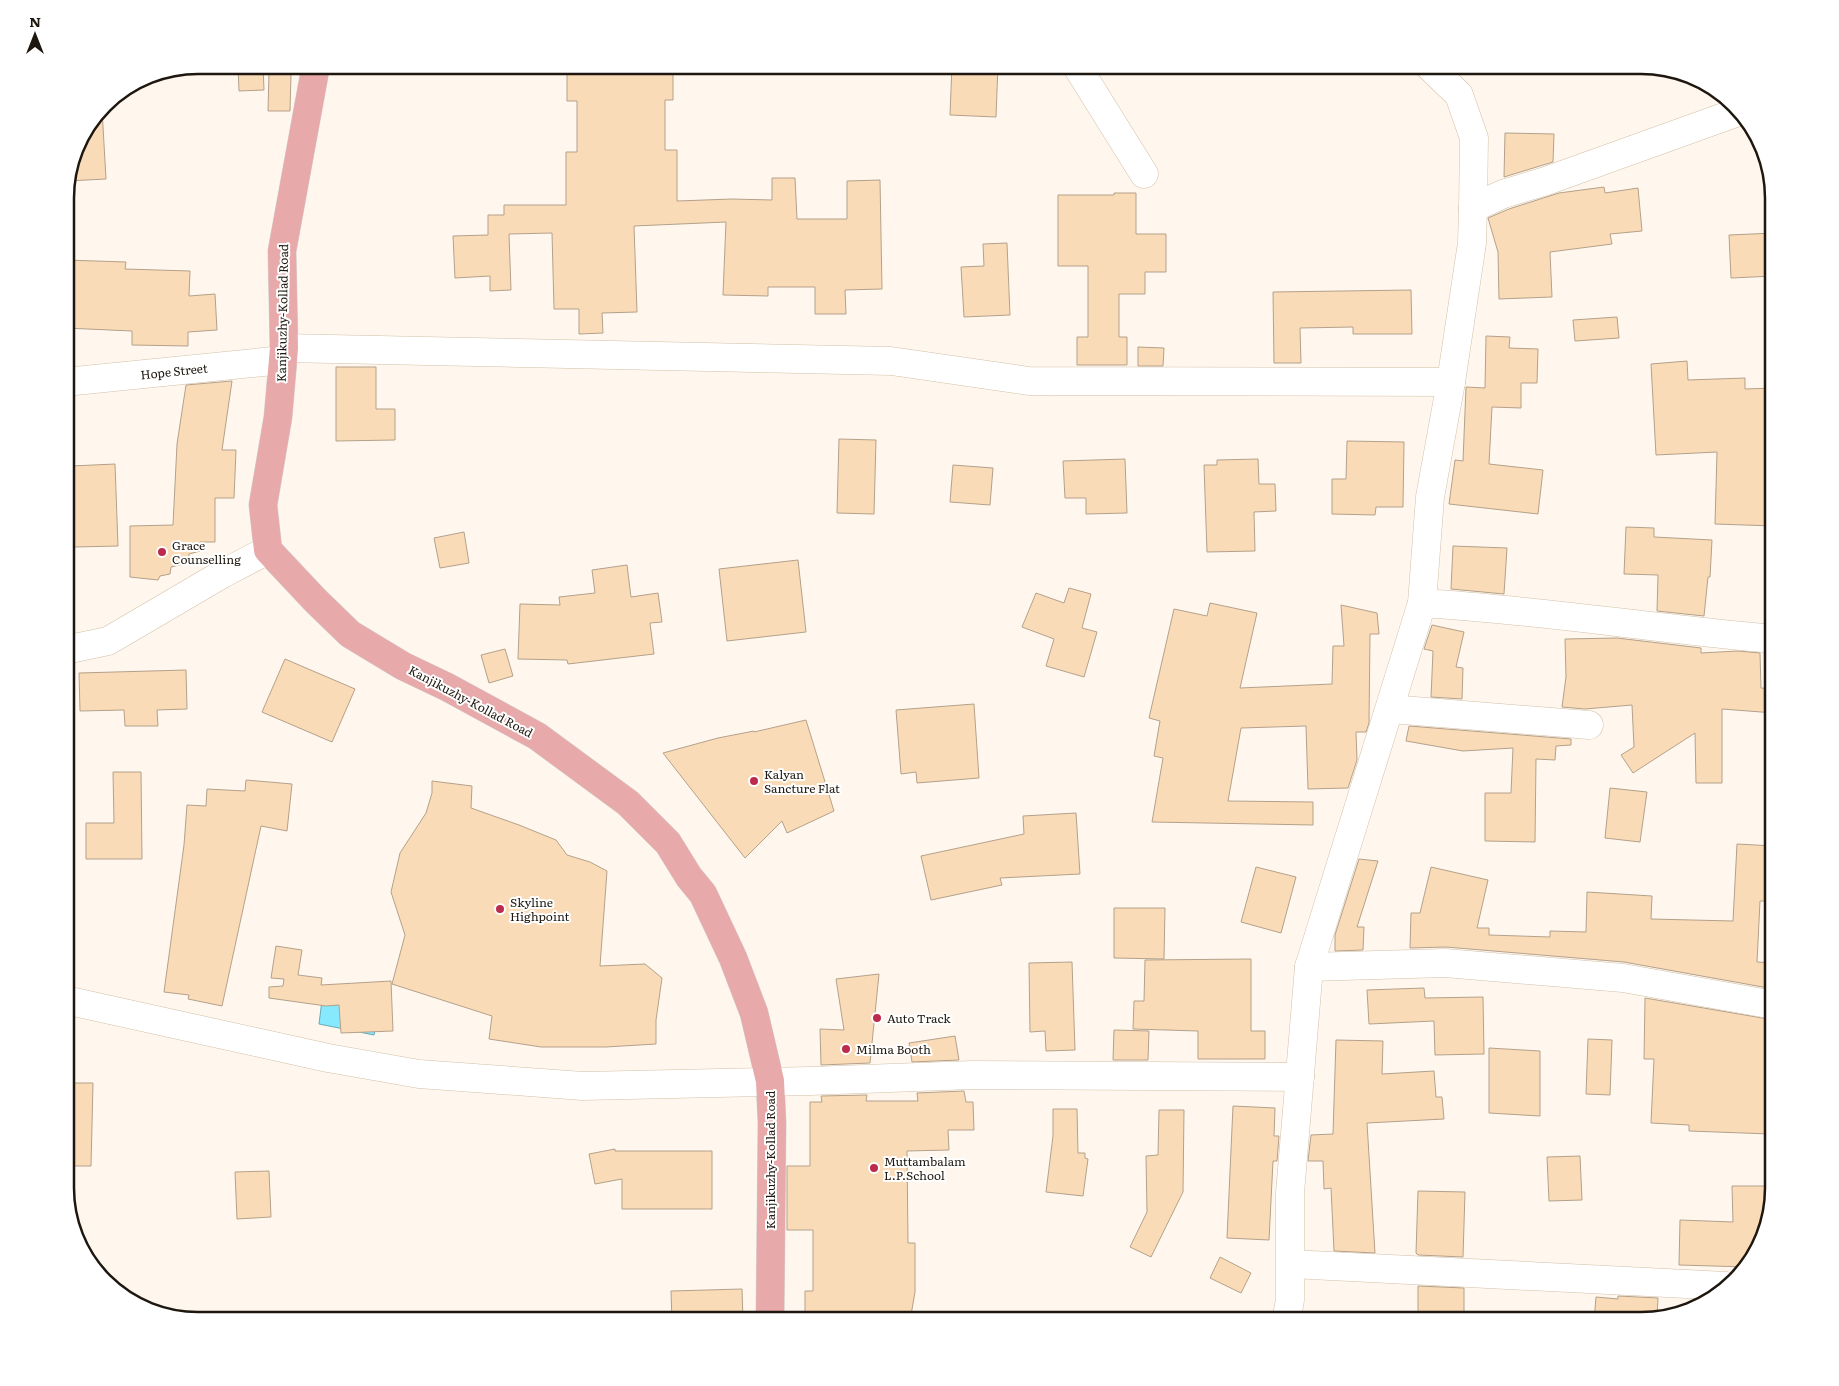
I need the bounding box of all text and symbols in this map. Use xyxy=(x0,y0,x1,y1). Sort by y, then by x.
north arrow xyxy=(10,10,60,60)
text: N xyxy=(29,11,41,31)
street label: Kanjikuzhy-Kollad Road xyxy=(272,243,292,382)
street label: Hope Street xyxy=(140,359,209,383)
place label: Grace Counselling xyxy=(172,536,241,568)
marker: Grace Counselling xyxy=(156,546,168,558)
street label: Kanjikuzhy-Kollad Road xyxy=(406,661,537,742)
place label: Kalyan Sancture Flat xyxy=(764,765,840,797)
marker: Kalyan Sancture Flat xyxy=(748,775,760,787)
place label: Skyline Highpoint xyxy=(510,893,569,925)
marker: Skyline Highpoint xyxy=(494,903,506,915)
place label: Auto Track xyxy=(887,1009,951,1027)
marker: Auto Track xyxy=(871,1012,883,1024)
place label: Milma Booth xyxy=(856,1040,931,1058)
marker: Milma Booth xyxy=(840,1043,852,1055)
street label: Kanjikuzhy-Kollad Road xyxy=(761,1090,779,1229)
place label: Muttambalam L.P.School xyxy=(884,1152,966,1184)
marker: Muttambalam L.P.School xyxy=(868,1162,880,1174)

